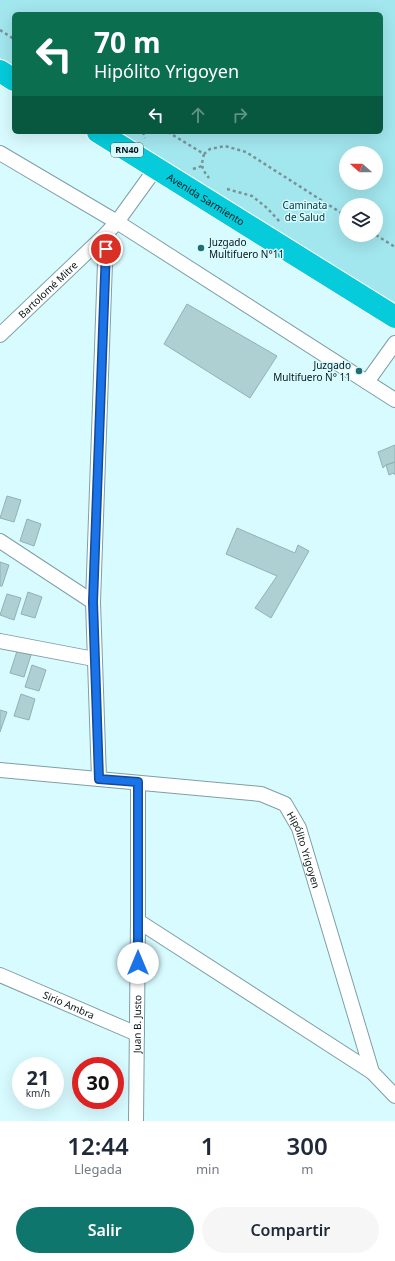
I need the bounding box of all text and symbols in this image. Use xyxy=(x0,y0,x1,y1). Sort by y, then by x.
text: 70 m xyxy=(94,23,161,61)
icon: left xyxy=(28,28,80,80)
text: Hipólito Yrigoyen xyxy=(94,59,239,83)
icon: left xyxy=(145,104,167,126)
icon: ahead xyxy=(187,104,209,126)
icon: right xyxy=(229,104,251,126)
road number: RN40 xyxy=(111,143,143,157)
north arrow xyxy=(339,146,383,190)
map controls xyxy=(339,146,383,242)
street label: Avenida Sarmiento xyxy=(164,170,247,229)
park label: Caminata de Salud xyxy=(283,198,327,224)
button: layers xyxy=(339,198,383,242)
pin xyxy=(89,232,123,266)
place label: Juzgado Multifuero N°11 xyxy=(208,235,284,261)
icon: arrive xyxy=(95,238,117,260)
marker: Juzgado Multifuero N°11 xyxy=(196,243,206,253)
street label: Bartolomé Mitre xyxy=(15,258,81,321)
place label: Juzgado Multifuero N° 11 xyxy=(273,358,351,384)
marker: Juzgado Multifuero N° 11 xyxy=(354,366,364,376)
street label: Hipólito Yrigoyen xyxy=(284,809,324,890)
position arrow xyxy=(117,942,159,984)
street label: Sirio Ambra xyxy=(41,987,97,1022)
street label: Juan B. Justo xyxy=(130,995,144,1054)
speed limit sign: 30 xyxy=(72,1057,124,1109)
text: 21 xyxy=(27,1064,49,1091)
text: km/h xyxy=(26,1086,50,1100)
text: 12:44 xyxy=(67,1129,129,1162)
text: 1 xyxy=(201,1129,215,1162)
text: 300 xyxy=(287,1129,328,1162)
text: Llegada xyxy=(74,1160,122,1178)
text: min xyxy=(196,1160,219,1178)
text: m xyxy=(301,1160,313,1178)
button: Salir xyxy=(16,1207,194,1253)
button: Compartir xyxy=(202,1207,379,1253)

